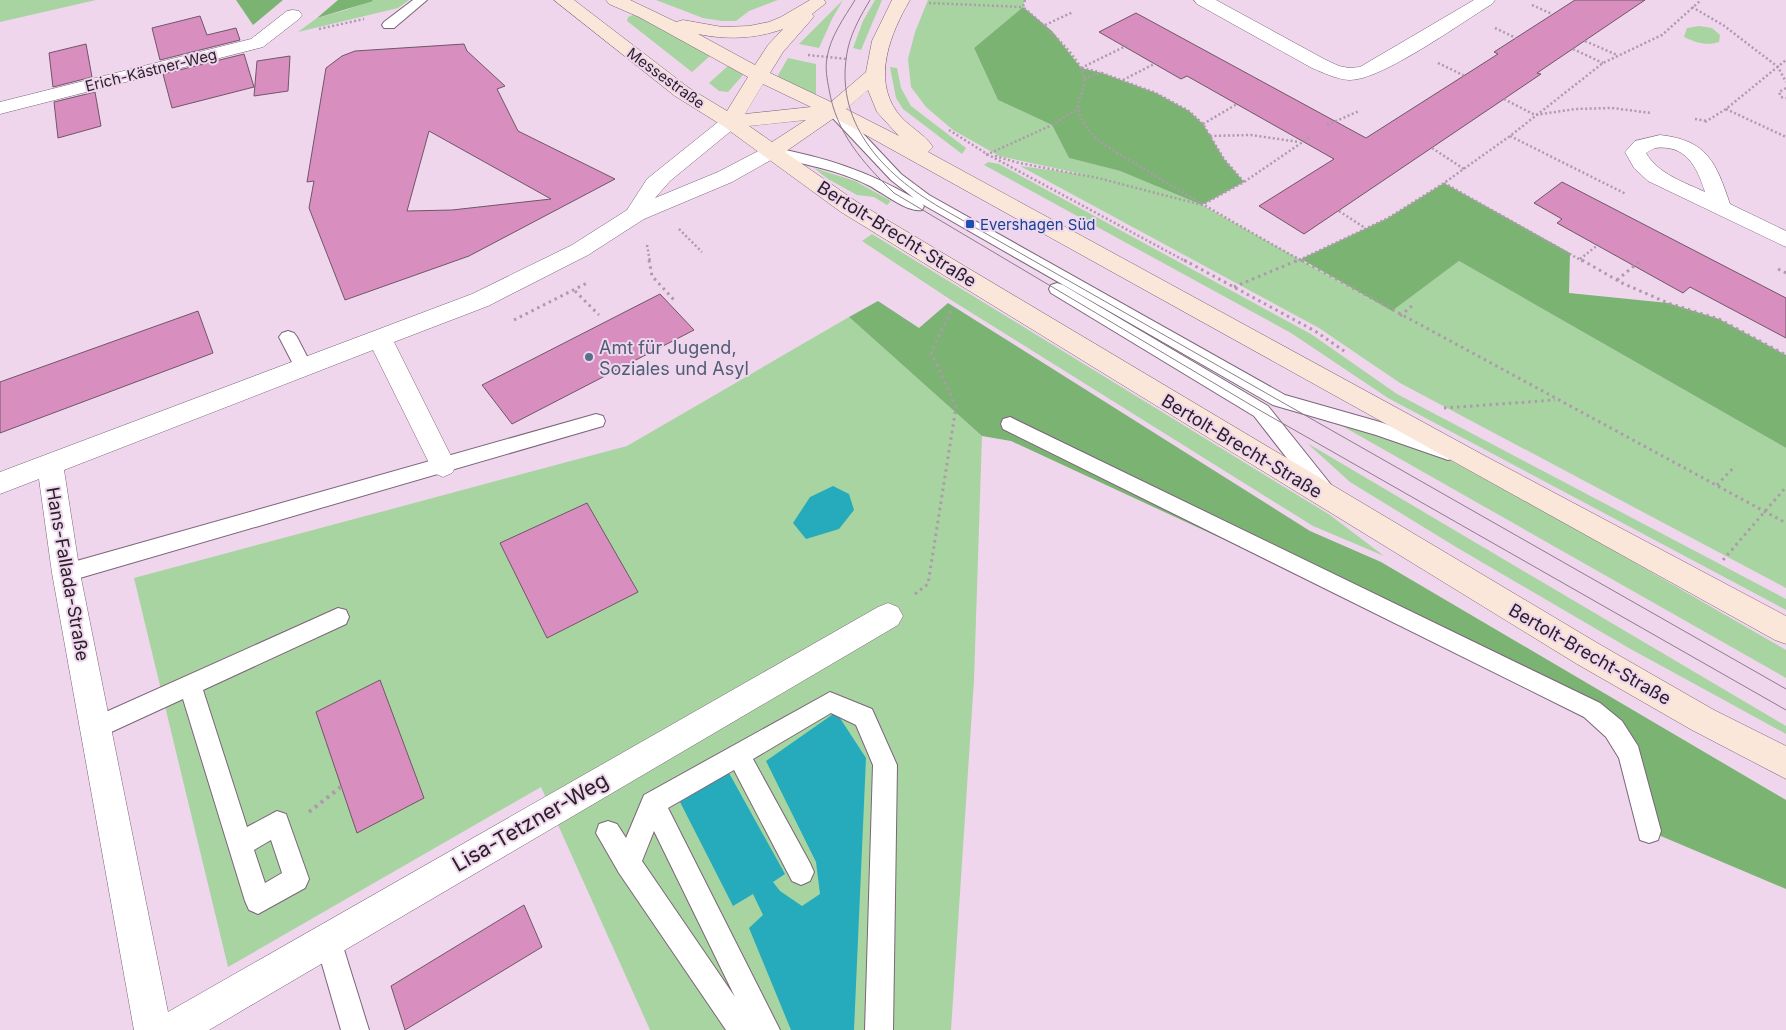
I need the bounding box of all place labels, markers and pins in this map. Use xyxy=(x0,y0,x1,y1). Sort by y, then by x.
place label: Evershagen Süd xyxy=(980,215,1095,234)
marker: Evershagen Süd xyxy=(964,218,976,230)
place label: Amt für Jugend, Soziales und Asyl xyxy=(599,337,749,379)
marker: Amt für Jugend, Soziales und Asyl xyxy=(583,351,595,363)

